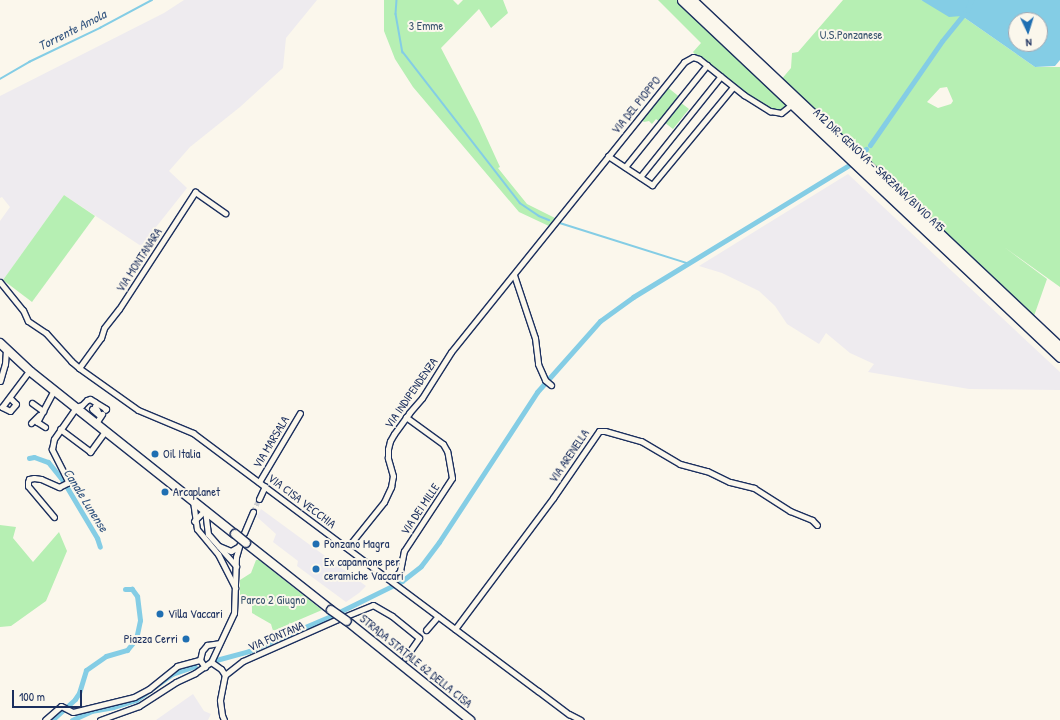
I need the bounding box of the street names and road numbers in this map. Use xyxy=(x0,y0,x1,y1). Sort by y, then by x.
street label: VIA DEL PIOPPO xyxy=(608,73,664,137)
street label: A12 DIR. GENOVA - SARZANA/BIVIO A15 xyxy=(810,105,948,235)
street label: VIA MONTANARA xyxy=(113,225,165,295)
street label: VIA INDIPENDENZA xyxy=(381,355,441,431)
street label: VIA MARSALA xyxy=(250,413,292,471)
street label: VIA ARENELLA xyxy=(546,427,592,485)
street label: VIA CISA VECCHIA xyxy=(265,471,339,531)
street label: VIA DEI MILLE xyxy=(398,481,442,537)
street label: STRADA STATALE 62 DELLA CISA xyxy=(357,611,475,711)
street label: VIA FONTANA xyxy=(246,618,306,654)

